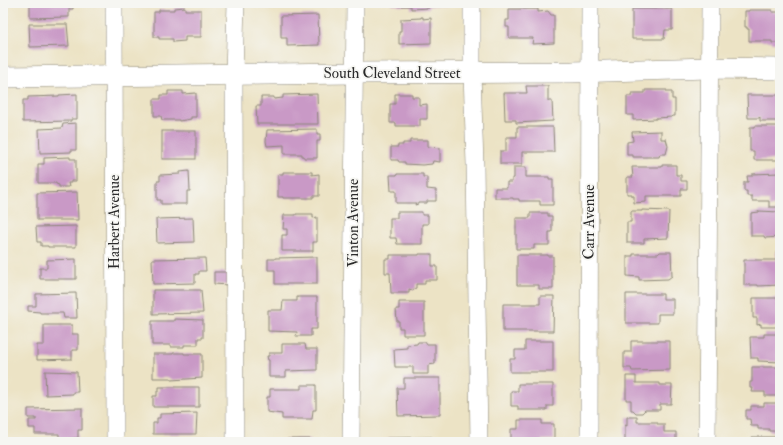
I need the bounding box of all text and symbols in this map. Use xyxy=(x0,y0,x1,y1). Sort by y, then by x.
street label: South Cleveland Street xyxy=(323,64,461,83)
street label: Harbert Avenue xyxy=(105,175,124,269)
street label: Vinton Avenue xyxy=(344,179,363,267)
street label: Carr Avenue xyxy=(580,185,599,259)

